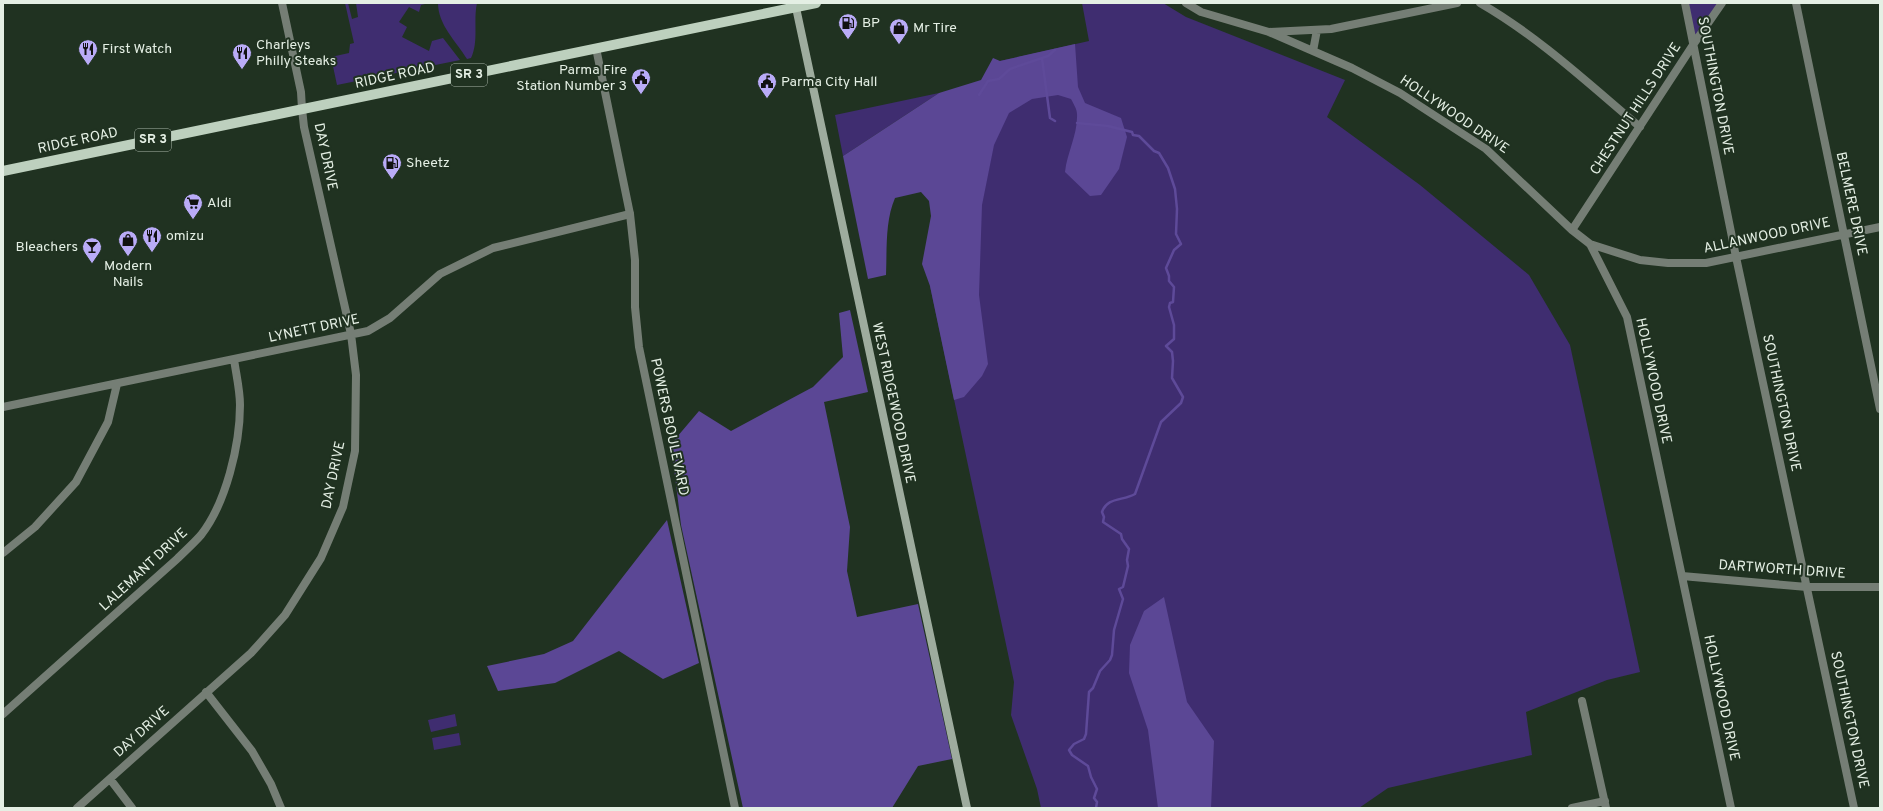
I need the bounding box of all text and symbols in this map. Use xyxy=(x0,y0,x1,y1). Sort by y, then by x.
fuel station icon: BP xyxy=(837,12,859,40)
place label: BP xyxy=(862,15,880,32)
street label: SOUTHINGTON DRIVE xyxy=(1693,16,1737,156)
shop icon: Mr Tire xyxy=(888,17,910,45)
place label: Mr Tire xyxy=(913,20,957,37)
place label: Charleys Philly Steaks xyxy=(256,37,336,70)
restaurant icon: First Watch xyxy=(77,38,99,66)
street label: CHESTNUT HILLS DRIVE xyxy=(1587,40,1685,178)
place label: First Watch xyxy=(102,41,172,58)
restaurant icon: Charleys Philly Steaks xyxy=(231,42,253,70)
street label: RIDGE ROAD xyxy=(353,59,437,93)
place label: Parma Fire Station Number 3 xyxy=(516,62,627,95)
road number: SR 3 xyxy=(451,64,487,86)
public building icon: Parma Fire Station Number 3 xyxy=(630,67,652,95)
public building icon: Parma City Hall xyxy=(756,71,778,99)
street label: HOLLYWOOD DRIVE xyxy=(1396,72,1512,158)
place label: Parma City Hall xyxy=(781,74,877,91)
street label: DAY DRIVE xyxy=(310,122,340,192)
street label: RIDGE ROAD xyxy=(36,124,120,158)
road number: SR 3 xyxy=(135,129,171,151)
street label: BELMERE DRIVE xyxy=(1832,151,1870,257)
fuel station icon: Sheetz xyxy=(381,152,403,180)
place label: Sheetz xyxy=(406,155,450,172)
supermarket icon: Aldi xyxy=(182,192,204,220)
place label: Aldi xyxy=(207,195,232,212)
street label: ALLANWOOD DRIVE xyxy=(1702,214,1832,258)
restaurant icon: omizu xyxy=(141,225,163,253)
place label: omizu xyxy=(166,228,204,245)
shop icon: Modern Nails xyxy=(117,229,139,257)
bar icon: Bleachers xyxy=(81,236,103,264)
place label: Bleachers xyxy=(15,239,78,256)
place label: Modern Nails xyxy=(104,258,152,291)
street label: LYNETT DRIVE xyxy=(267,311,361,347)
street label: HOLLYWOOD DRIVE xyxy=(1631,317,1675,445)
street label: WEST RIDGEWOOD DRIVE xyxy=(868,321,918,485)
street label: SOUTHINGTON DRIVE xyxy=(1758,333,1804,473)
street label: POWERS BOULEVARD xyxy=(646,357,692,497)
street label: DAY DRIVE xyxy=(319,440,349,510)
street label: LALEMANT DRIVE xyxy=(96,525,192,615)
street label: DARTWORTH DRIVE xyxy=(1718,557,1846,583)
street label: HOLLYWOOD DRIVE xyxy=(1699,634,1743,762)
street label: SOUTHINGTON DRIVE xyxy=(1826,650,1872,790)
street label: DAY DRIVE xyxy=(111,703,173,761)

